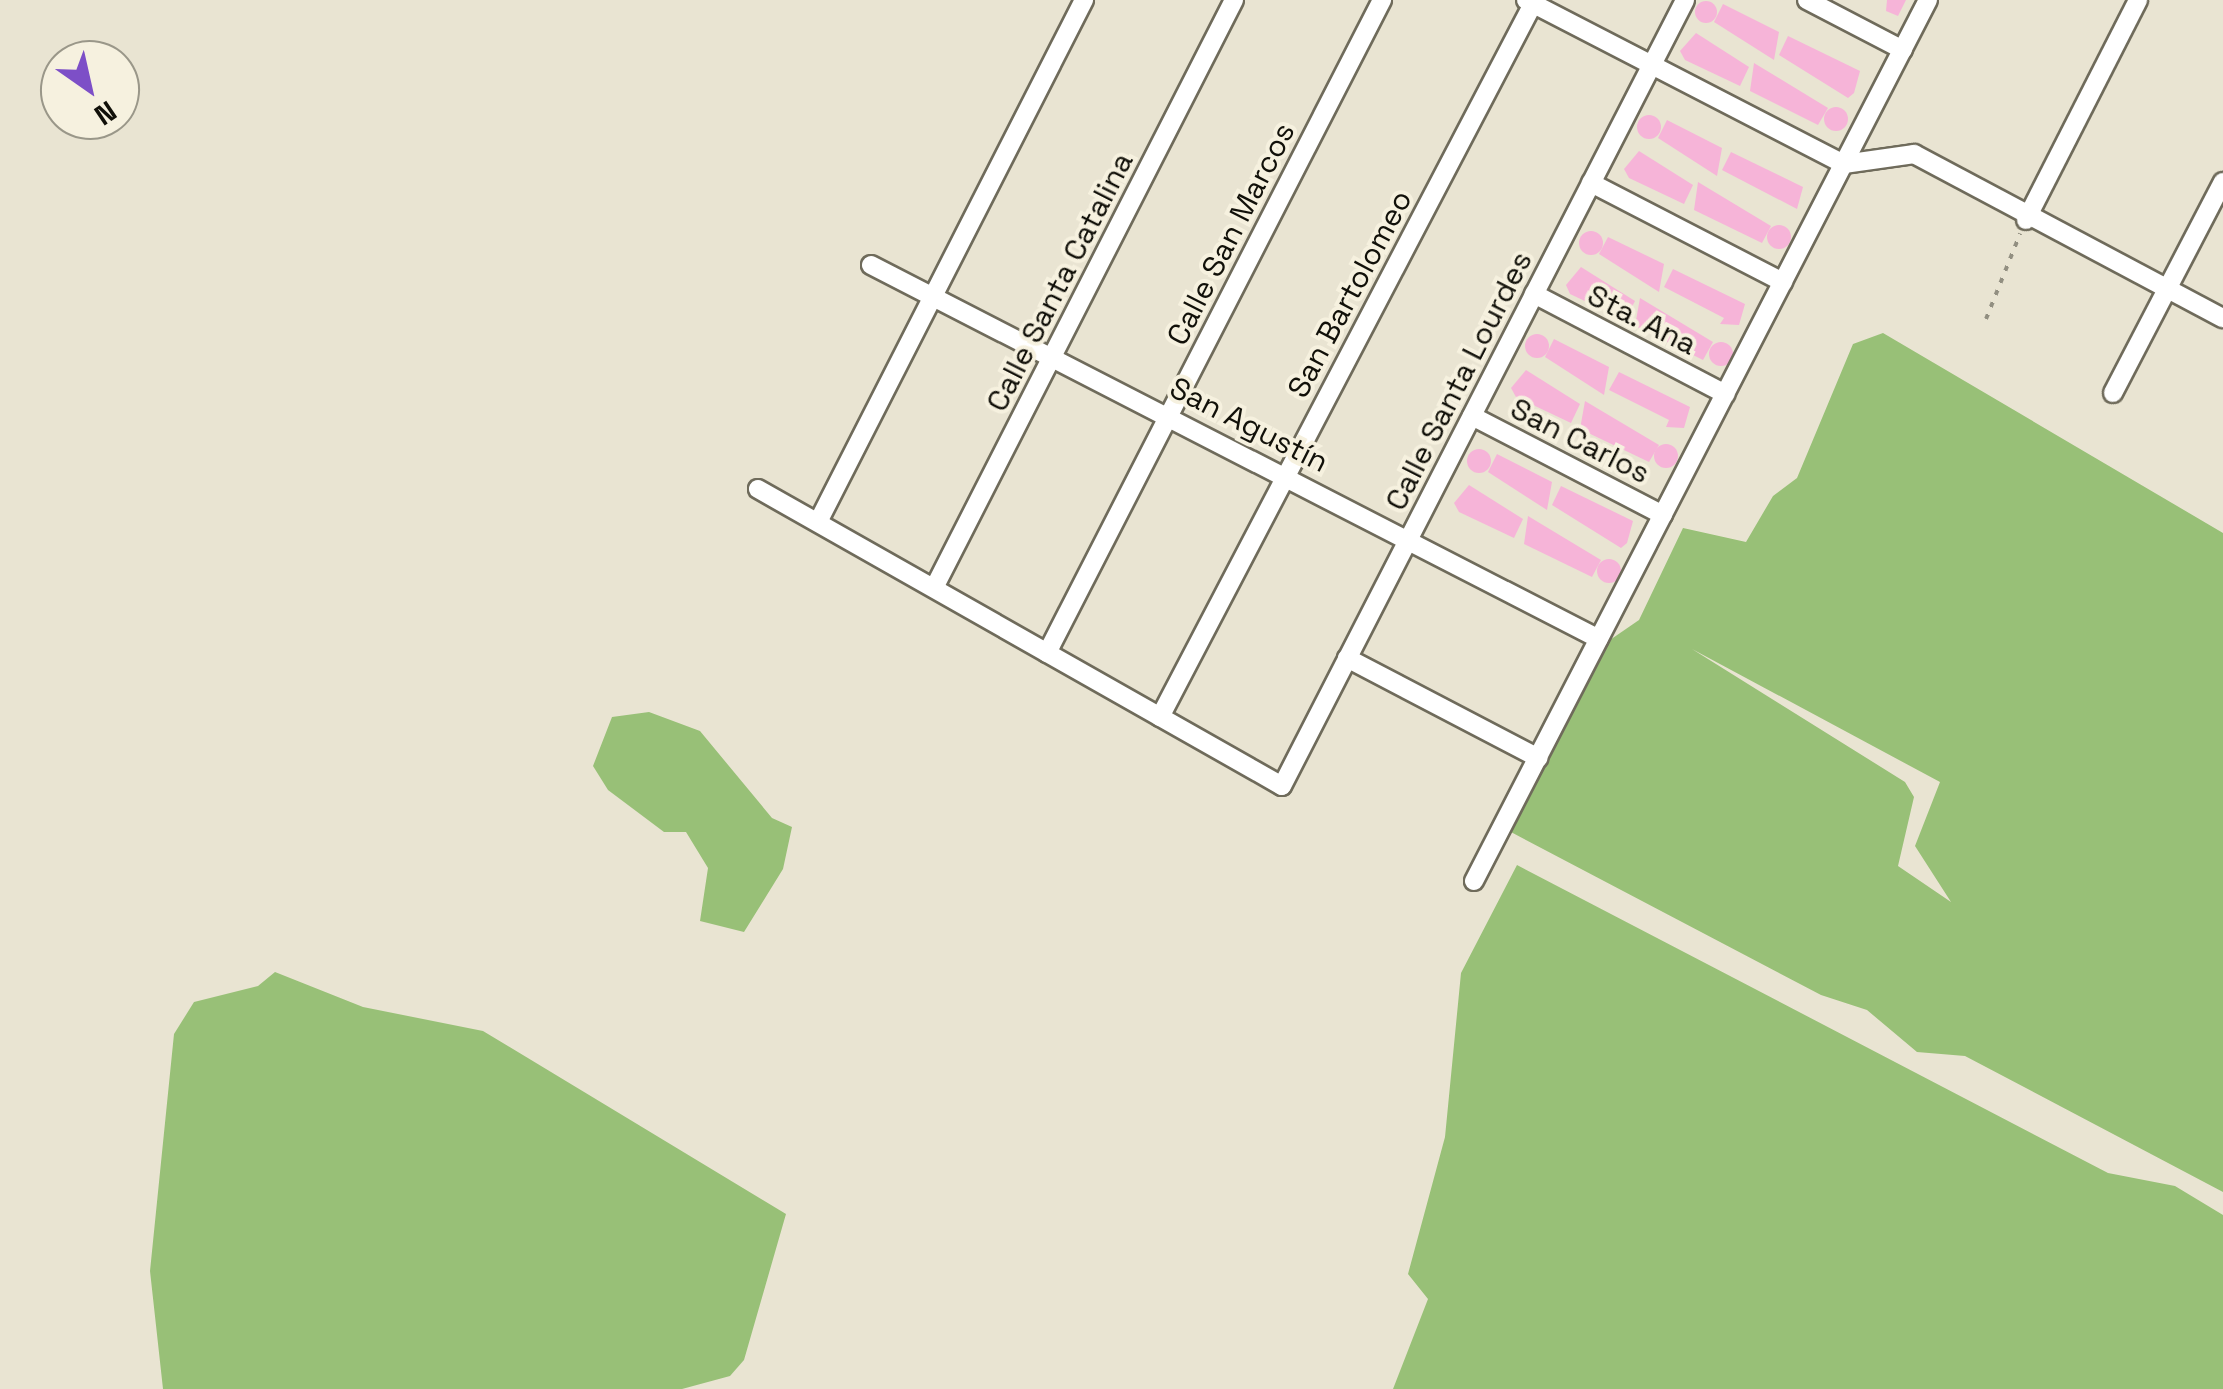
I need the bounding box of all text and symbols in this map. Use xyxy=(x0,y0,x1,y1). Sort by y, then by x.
north arrow xyxy=(40,40,140,140)
text: N xyxy=(88,93,124,133)
street label: Calle San Marcos xyxy=(1159,117,1303,351)
street label: Calle Santa Catalina xyxy=(979,146,1141,418)
street label: San Bartolomeo xyxy=(1280,184,1420,404)
street label: Calle Santa Lourdes xyxy=(1378,246,1540,516)
street label: Sta. Ana xyxy=(1581,277,1703,363)
street label: San Agustín xyxy=(1164,370,1334,480)
street label: San Carlos xyxy=(1504,391,1656,491)

